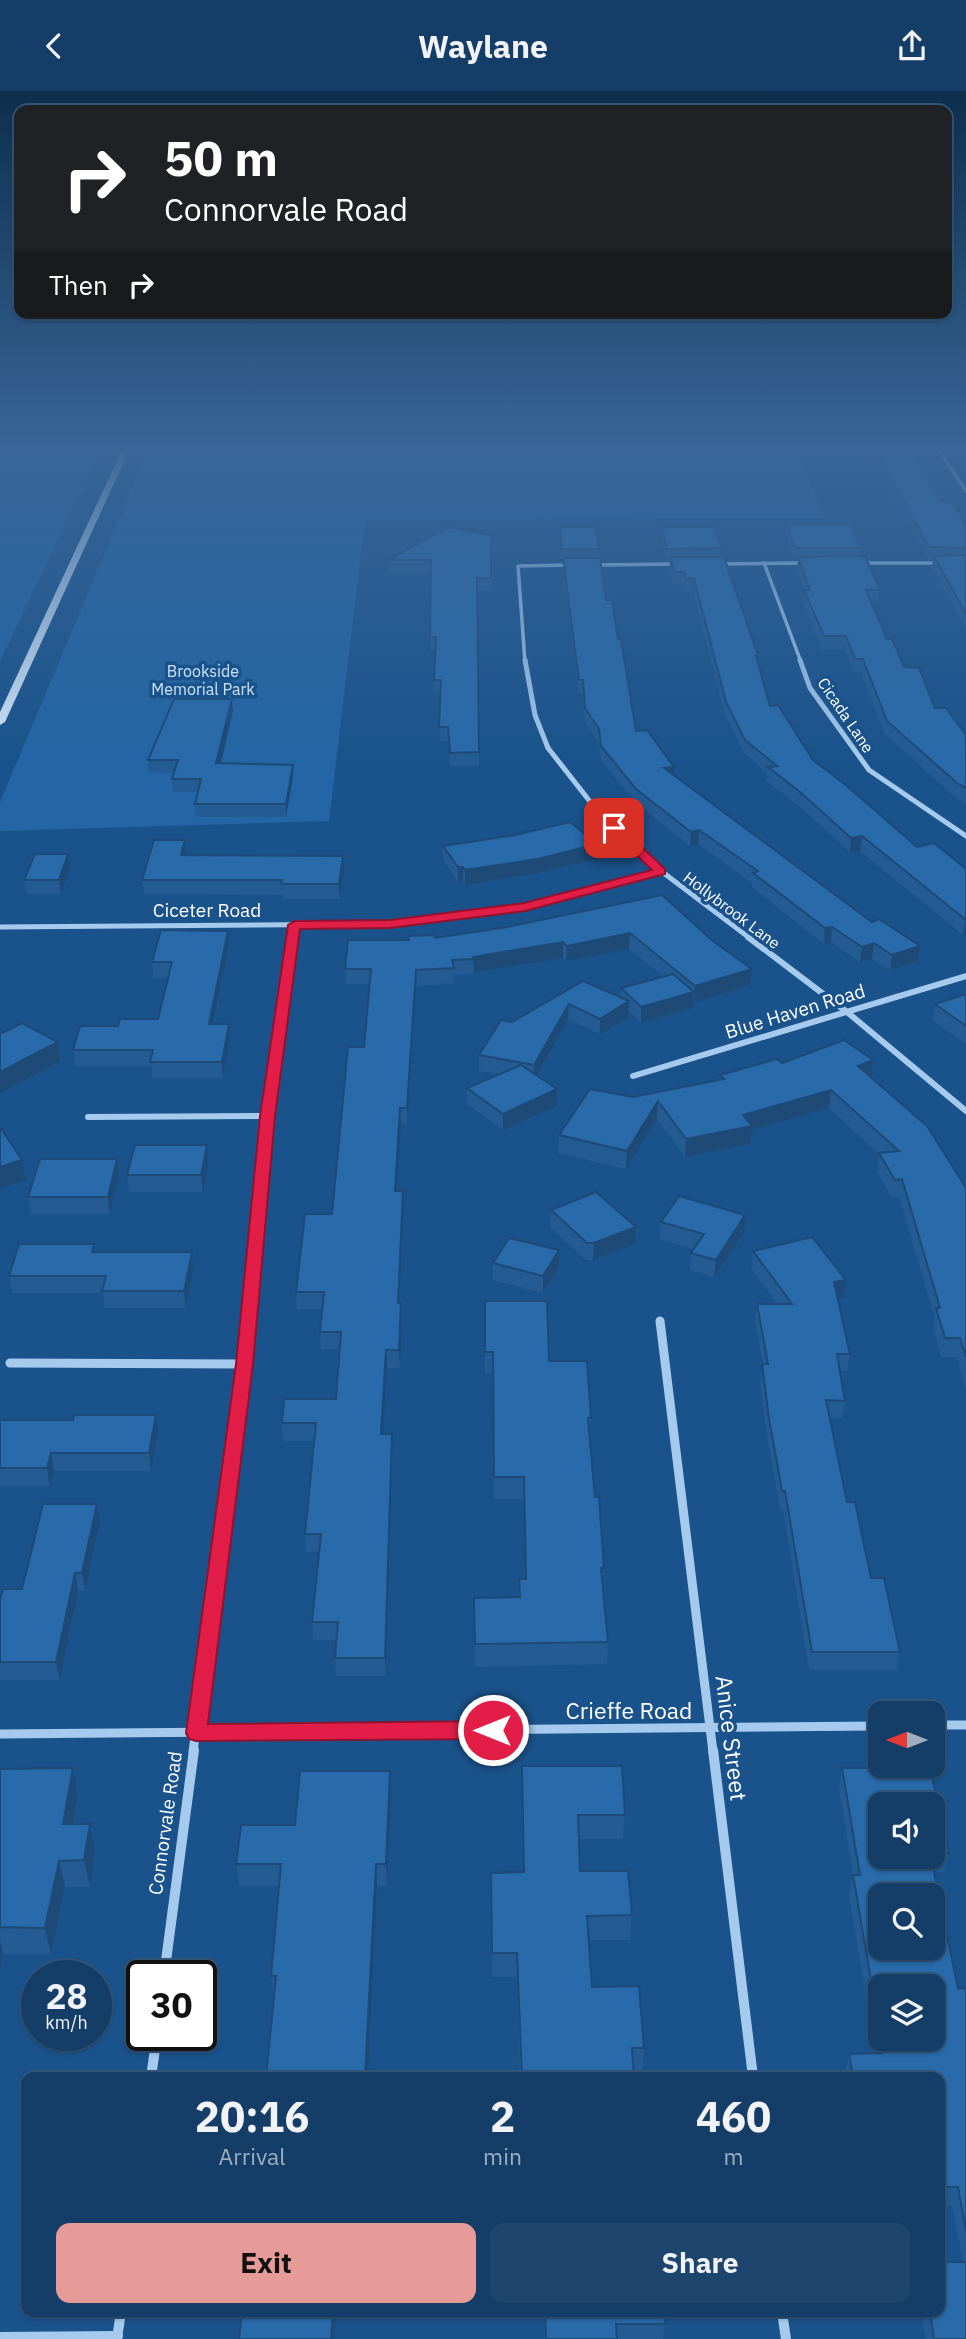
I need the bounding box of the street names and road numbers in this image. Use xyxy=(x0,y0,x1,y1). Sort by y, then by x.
street label: Cicada Lane xyxy=(814,674,879,757)
street label: Hollybrook Lane xyxy=(680,867,785,953)
street label: Ciceter Road xyxy=(153,898,261,922)
street label: Blue Haven Road xyxy=(722,978,868,1044)
street label: Anice Street xyxy=(709,1674,755,1802)
street label: Crieffe Road xyxy=(566,1695,692,1725)
street label: Connorvale Road xyxy=(143,1750,187,1896)

